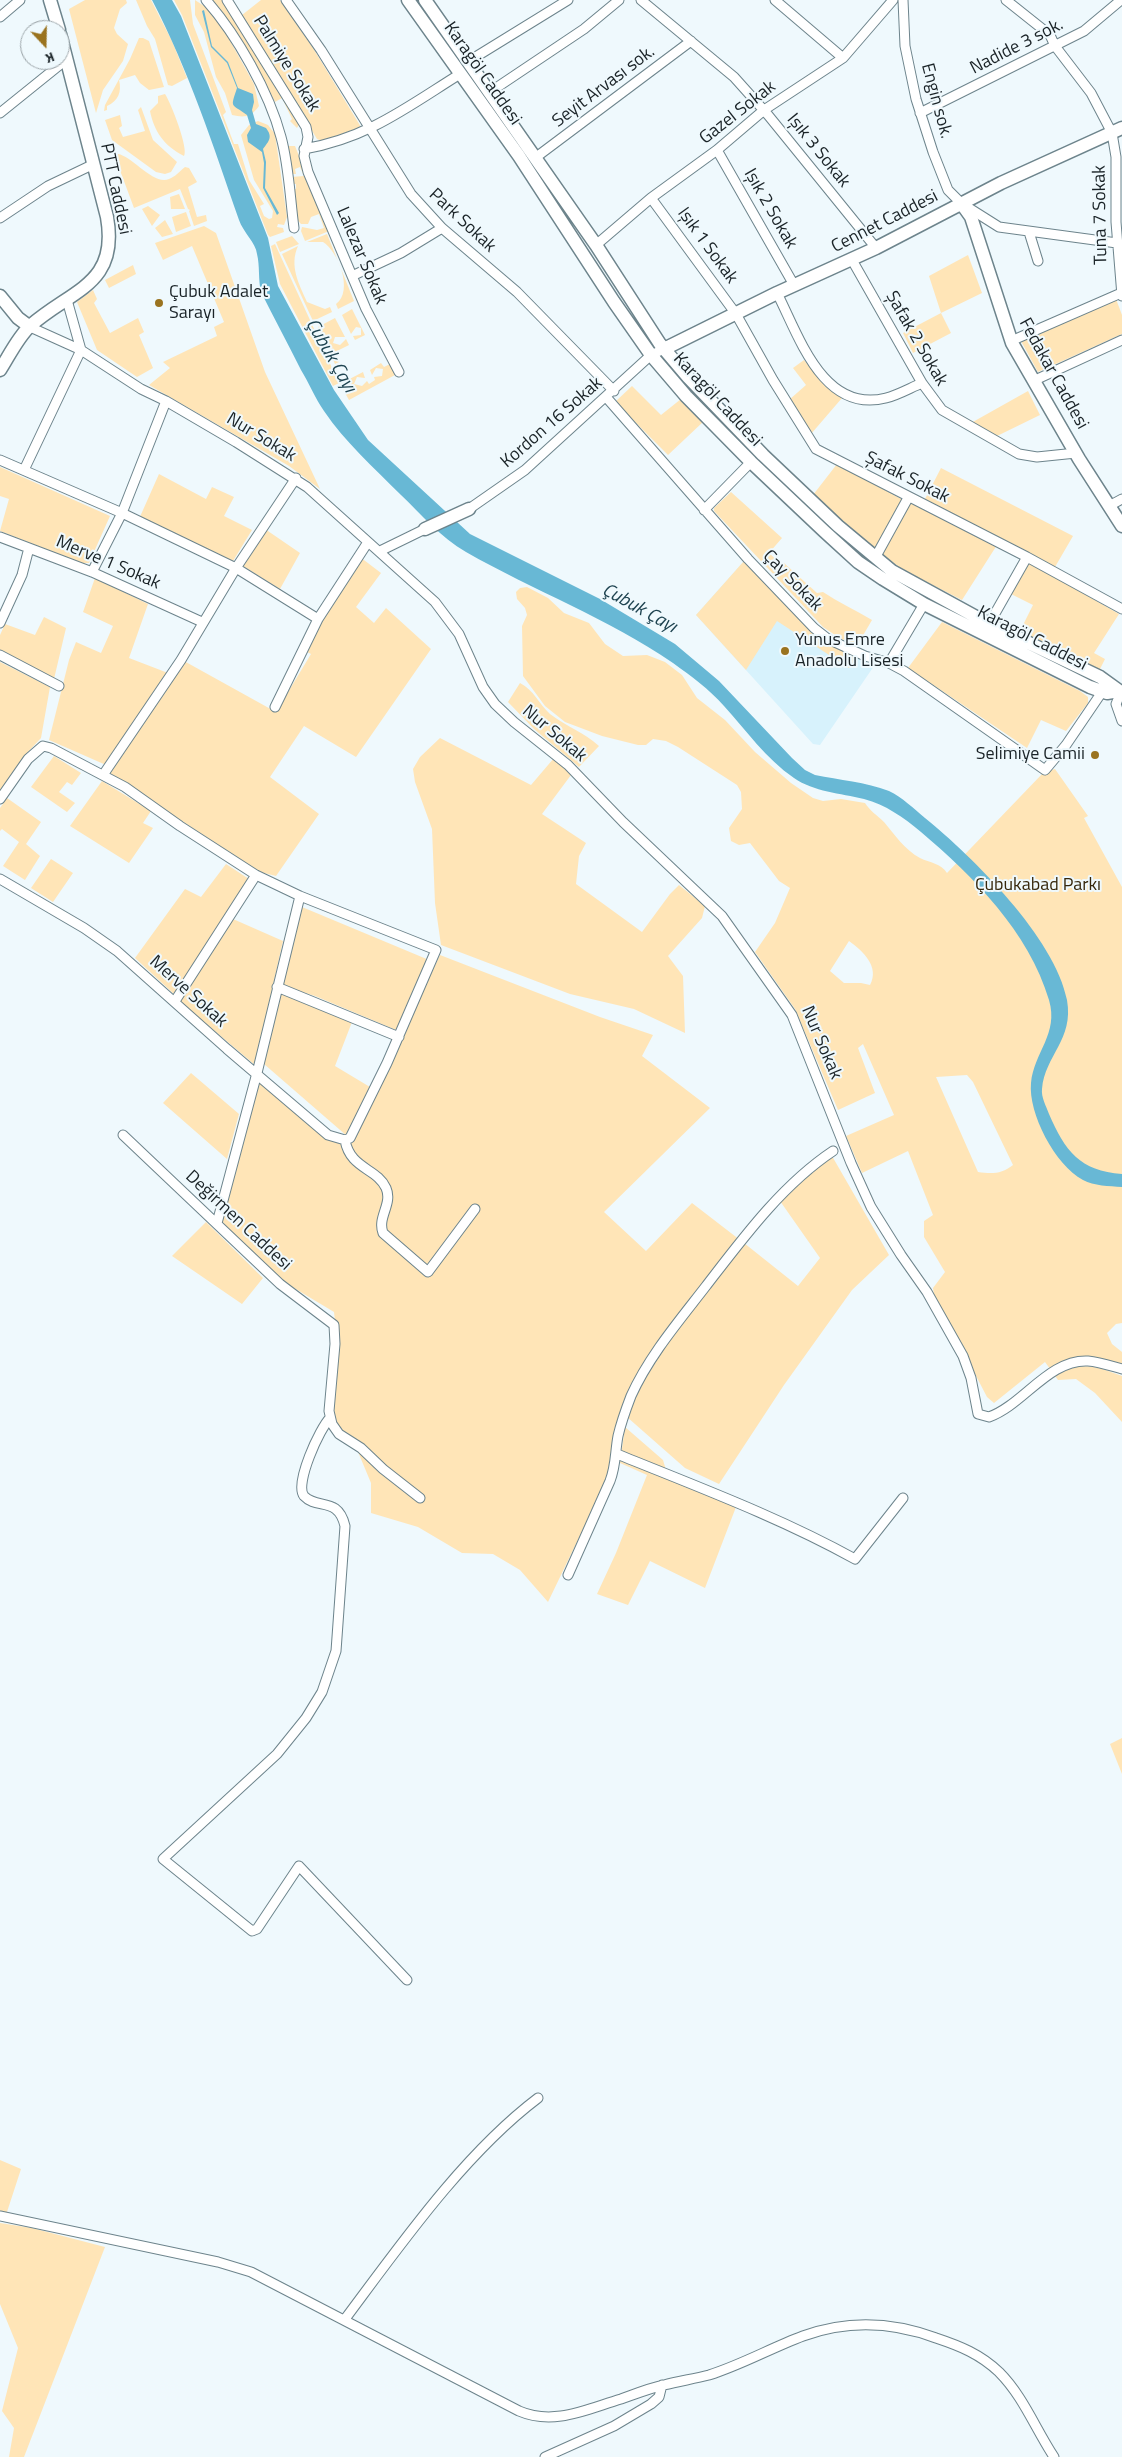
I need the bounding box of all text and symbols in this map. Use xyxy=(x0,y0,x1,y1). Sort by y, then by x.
street label: Palmiye Sokak xyxy=(248,12,324,116)
street label: Nadide 3 sok. xyxy=(967,14,1067,80)
street label: Karagöl Caddesi xyxy=(439,18,525,130)
north arrow xyxy=(20,20,70,70)
street label: Seyit Arvası sok. xyxy=(548,41,660,133)
text: K xyxy=(43,47,58,70)
street label: Engin sok. xyxy=(916,61,956,141)
street label: Gazel Sokak xyxy=(696,77,780,149)
street label: Işık 3 Sokak xyxy=(782,110,854,192)
street label: PTT Caddesi xyxy=(95,141,135,237)
street label: Işık 2 Sokak xyxy=(738,165,802,253)
street label: Tuna 7 Sokak xyxy=(1089,165,1113,265)
street label: Park Sokak xyxy=(424,184,500,258)
street label: Cennet Caddesi xyxy=(828,186,942,258)
street label: Lalezar Sokak xyxy=(331,204,391,308)
street label: Işık 1 Sokak xyxy=(672,204,742,288)
place label: Çubuk Adalet Sarayı xyxy=(169,282,268,324)
street label: Şafak 2 Sokak xyxy=(880,288,952,390)
marker: Çubuk Adalet Sarayı xyxy=(153,297,165,309)
water label: Çubuk Çayı xyxy=(300,315,360,397)
street label: Fedakar Caddesi xyxy=(1014,315,1092,433)
street label: Karagöl Caddesi xyxy=(668,349,766,451)
street label: Kordon 16 Sokak xyxy=(497,373,607,473)
street label: Nur Sokak xyxy=(222,409,300,467)
street label: Şafak Sokak xyxy=(861,448,953,508)
street label: Merve 1 Sokak xyxy=(53,531,163,595)
street label: Çay Sokak xyxy=(758,546,826,616)
water label: Çubuk Çayı xyxy=(598,579,680,639)
street label: Karagöl Caddesi xyxy=(973,602,1091,676)
place label: Yunus Emre Anadolu Lisesi xyxy=(795,630,903,672)
marker: Yunus Emre Anadolu Lisesi xyxy=(779,645,791,657)
street label: Nur Sokak xyxy=(517,701,591,767)
place label: Selimiye Camii xyxy=(976,744,1085,766)
marker: Selimiye Camii xyxy=(1089,749,1101,761)
park label: Çubukabad Parkı xyxy=(975,875,1101,897)
street label: Merve Sokak xyxy=(145,951,231,1033)
street label: Nur Sokak xyxy=(796,1003,846,1083)
street label: Değirmen Caddesi xyxy=(180,1166,296,1276)

